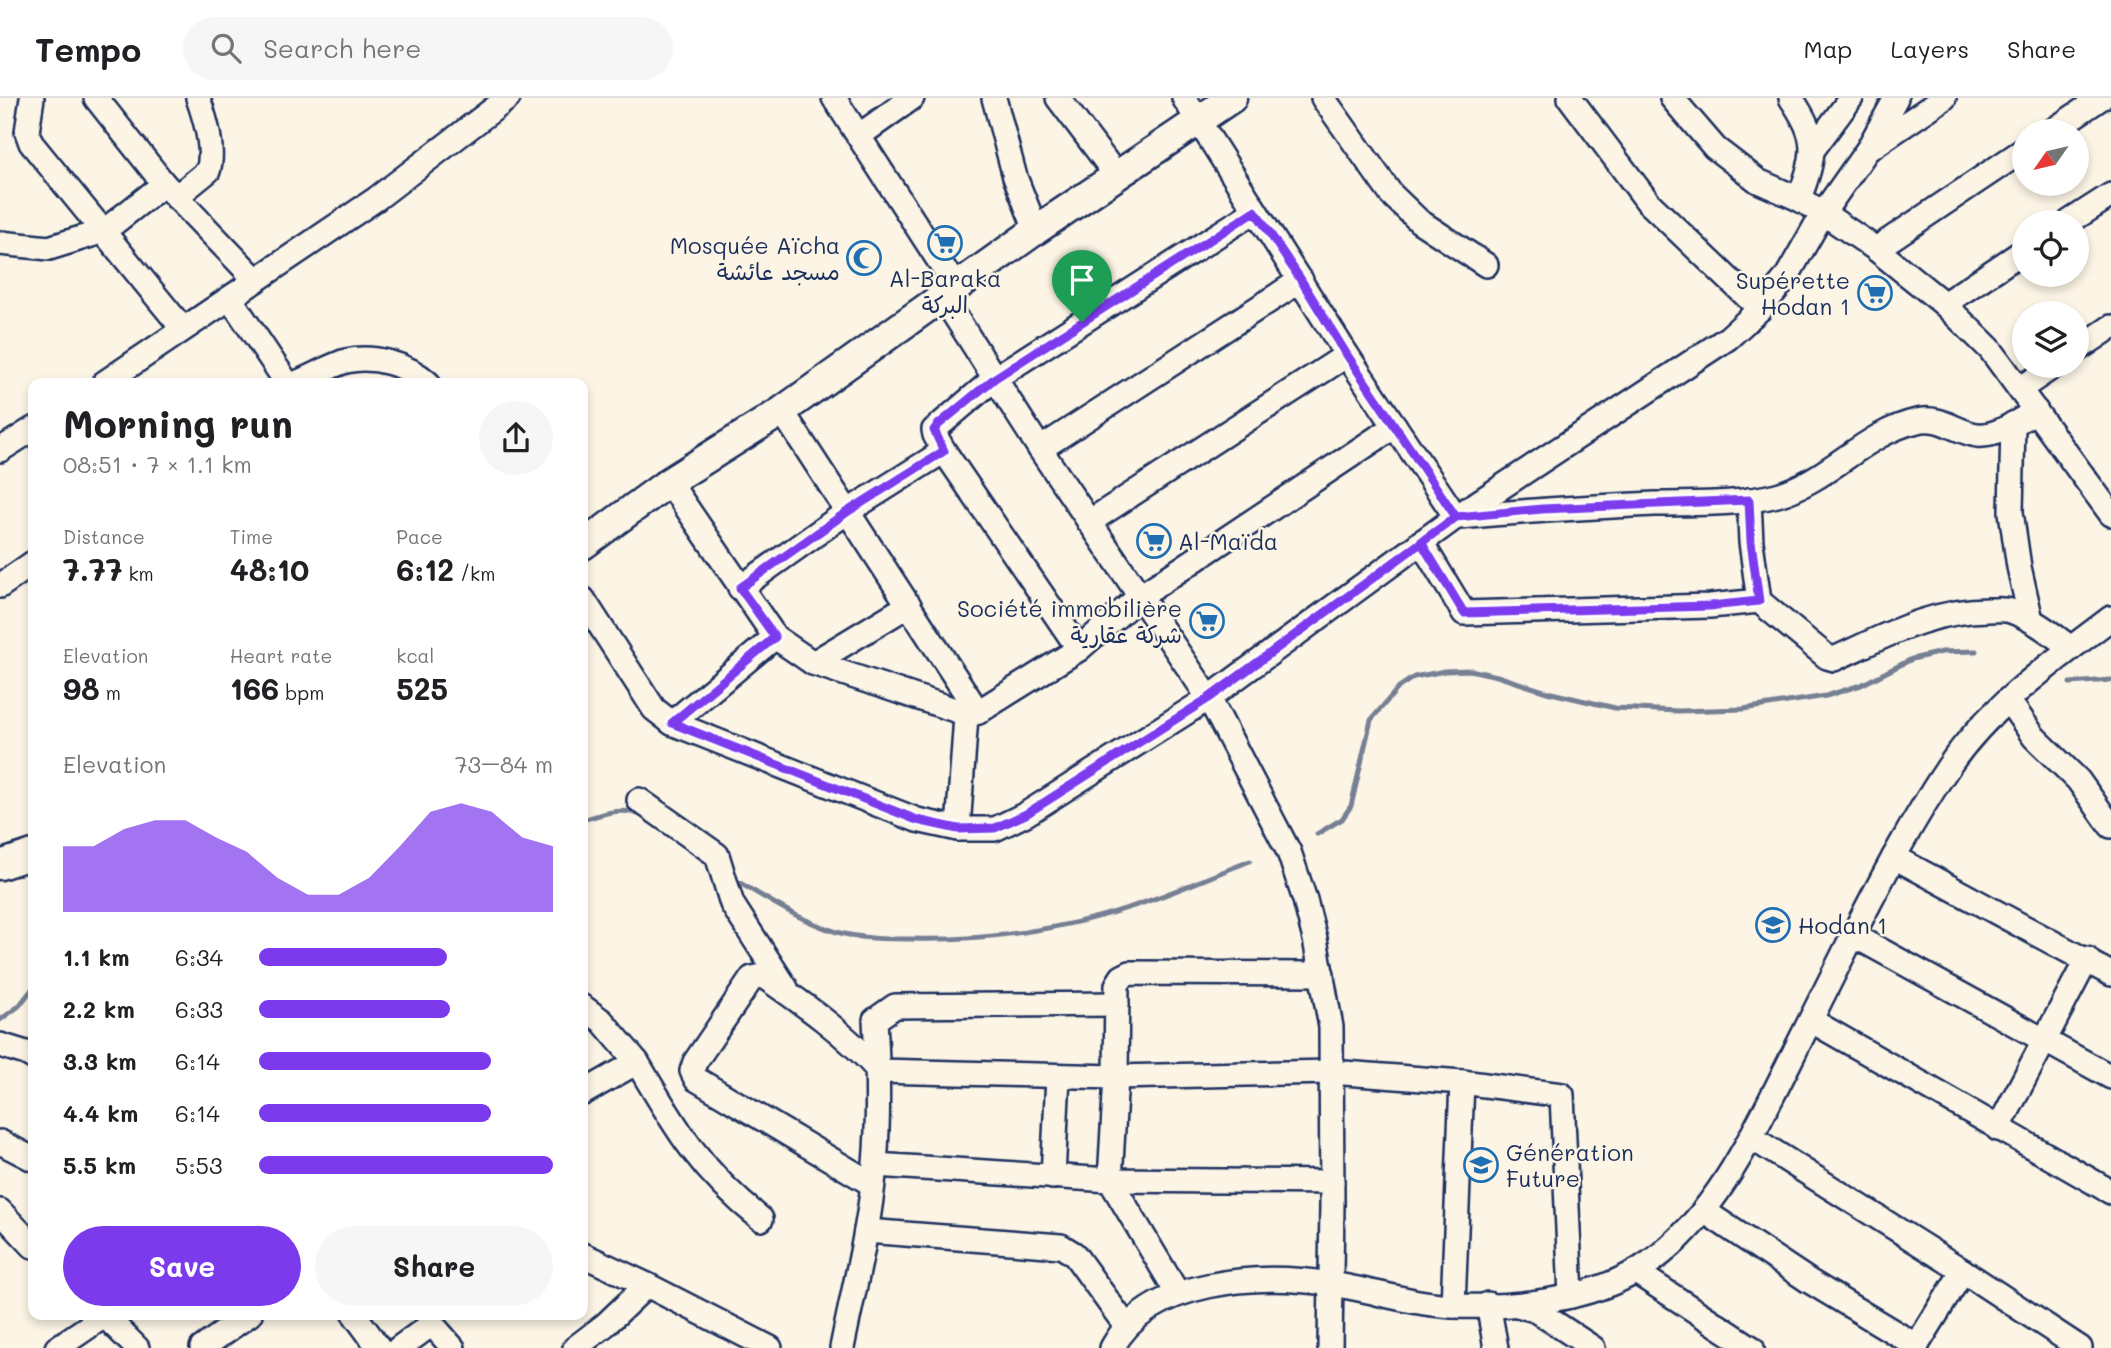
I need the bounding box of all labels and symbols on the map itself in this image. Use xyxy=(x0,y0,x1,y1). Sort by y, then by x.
north arrow xyxy=(2012,119,2090,196)
supermarket icon: Al-Baraka البركة xyxy=(926,224,964,262)
place label: Mosquée Aïcha مسجد عائشة xyxy=(670,230,840,286)
mosque icon: Mosquée Aïcha مسجد عائشة xyxy=(845,239,883,277)
pin xyxy=(1052,250,1112,322)
place label: Al-Baraka البركة xyxy=(889,263,1001,319)
place label: Supérette Hodan 1 xyxy=(1736,265,1850,321)
supermarket icon: Supérette Hodan 1 xyxy=(1856,274,1894,312)
supermarket icon: Al-Maïda xyxy=(1135,522,1173,560)
place label: Al-Maïda xyxy=(1178,526,1278,556)
place label: Société immobilière شركة عقارية xyxy=(957,593,1182,649)
supermarket icon: Société immobilière شركة عقارية xyxy=(1188,602,1226,640)
school or university icon: Hodan 1 xyxy=(1754,906,1792,944)
place label: Hodan 1 xyxy=(1798,910,1887,940)
place label: Génération Future xyxy=(1506,1137,1634,1193)
school or university icon: Génération Future xyxy=(1462,1146,1500,1184)

